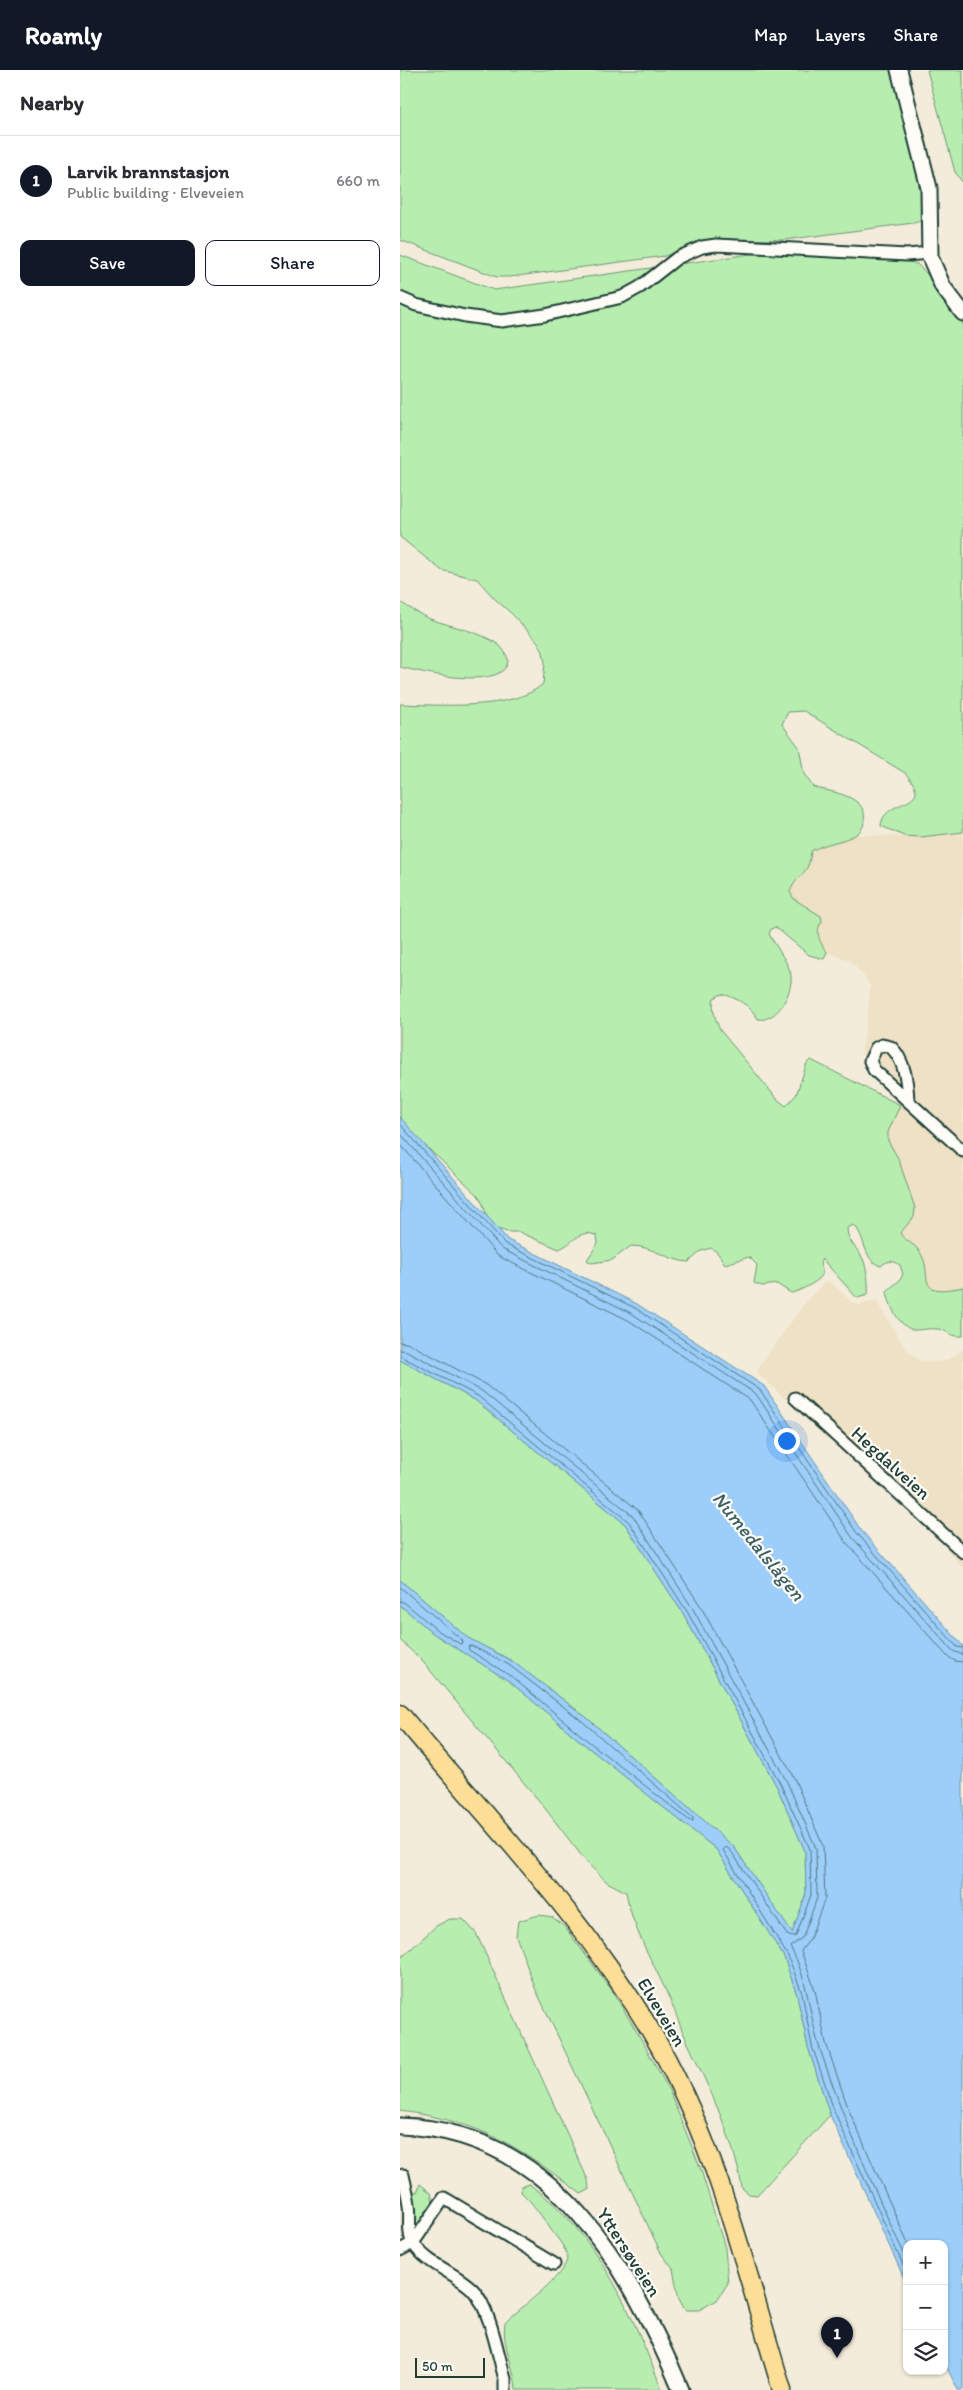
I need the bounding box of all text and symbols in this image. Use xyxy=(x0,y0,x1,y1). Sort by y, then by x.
text: Roamly xyxy=(25,21,102,50)
text: Map xyxy=(754,24,787,46)
text: Layers xyxy=(815,24,865,46)
text: Share xyxy=(893,24,938,46)
text: Nearby xyxy=(20,90,84,115)
text: Larvik brannstasjon xyxy=(67,160,229,183)
text: 1 xyxy=(32,171,40,190)
text: 660 m xyxy=(336,171,380,190)
text: Public building · Elveveien xyxy=(67,183,244,202)
button: Save xyxy=(20,240,195,286)
button: Share xyxy=(205,240,380,286)
street label: Hegdalveien xyxy=(847,1421,935,1505)
your location xyxy=(774,1428,800,1454)
water label: Numedalslågen xyxy=(708,1486,811,1606)
street label: Elveveien xyxy=(633,1973,692,2051)
street label: Yttersøveien xyxy=(592,2203,666,2301)
map controls xyxy=(903,2240,948,2375)
button: + xyxy=(903,2240,948,2285)
button: − xyxy=(903,2285,948,2330)
pin: 1 xyxy=(821,2317,853,2358)
button: layers xyxy=(903,2330,948,2375)
scale bar xyxy=(415,2355,485,2378)
text: 50 m xyxy=(422,2358,453,2375)

